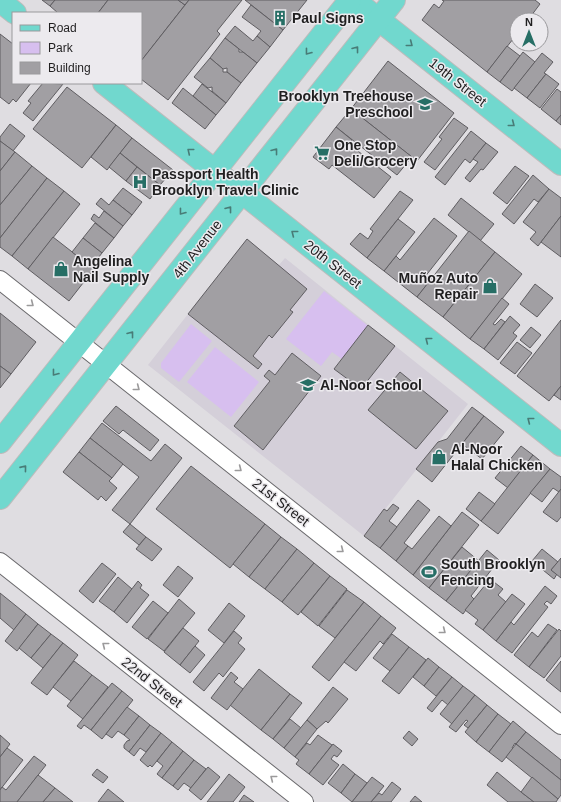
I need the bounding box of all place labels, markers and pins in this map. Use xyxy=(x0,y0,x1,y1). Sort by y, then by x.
building icon: Paul Signs xyxy=(271,9,289,27)
place label: Paul Signs xyxy=(292,10,364,26)
place label: Brooklyn Treehouse Preschool xyxy=(278,88,413,120)
school or university icon: Brooklyn Treehouse Preschool xyxy=(416,95,434,113)
place label: One Stop Deli/Grocery xyxy=(334,137,417,169)
supermarket icon: One Stop Deli/Grocery xyxy=(313,144,331,162)
place label: Passport Health Brooklyn Travel Clinic xyxy=(152,166,299,198)
hospital icon: Passport Health Brooklyn Travel Clinic xyxy=(131,173,149,191)
place label: Angelina Nail Supply xyxy=(73,253,149,285)
shop icon: Angelina Nail Supply xyxy=(52,260,70,278)
place label: Muñoz Auto Repair xyxy=(398,270,479,302)
shop icon: Muñoz Auto Repair xyxy=(481,277,499,295)
school or university icon: Al-Noor School xyxy=(299,376,317,394)
place label: Al-Noor School xyxy=(320,377,422,393)
place label: Al-Noor Halal Chicken xyxy=(451,441,543,473)
shop icon: Al-Noor Halal Chicken xyxy=(430,448,448,466)
place label: South Brooklyn Fencing xyxy=(441,556,545,588)
sports icon: South Brooklyn Fencing xyxy=(420,563,438,581)

